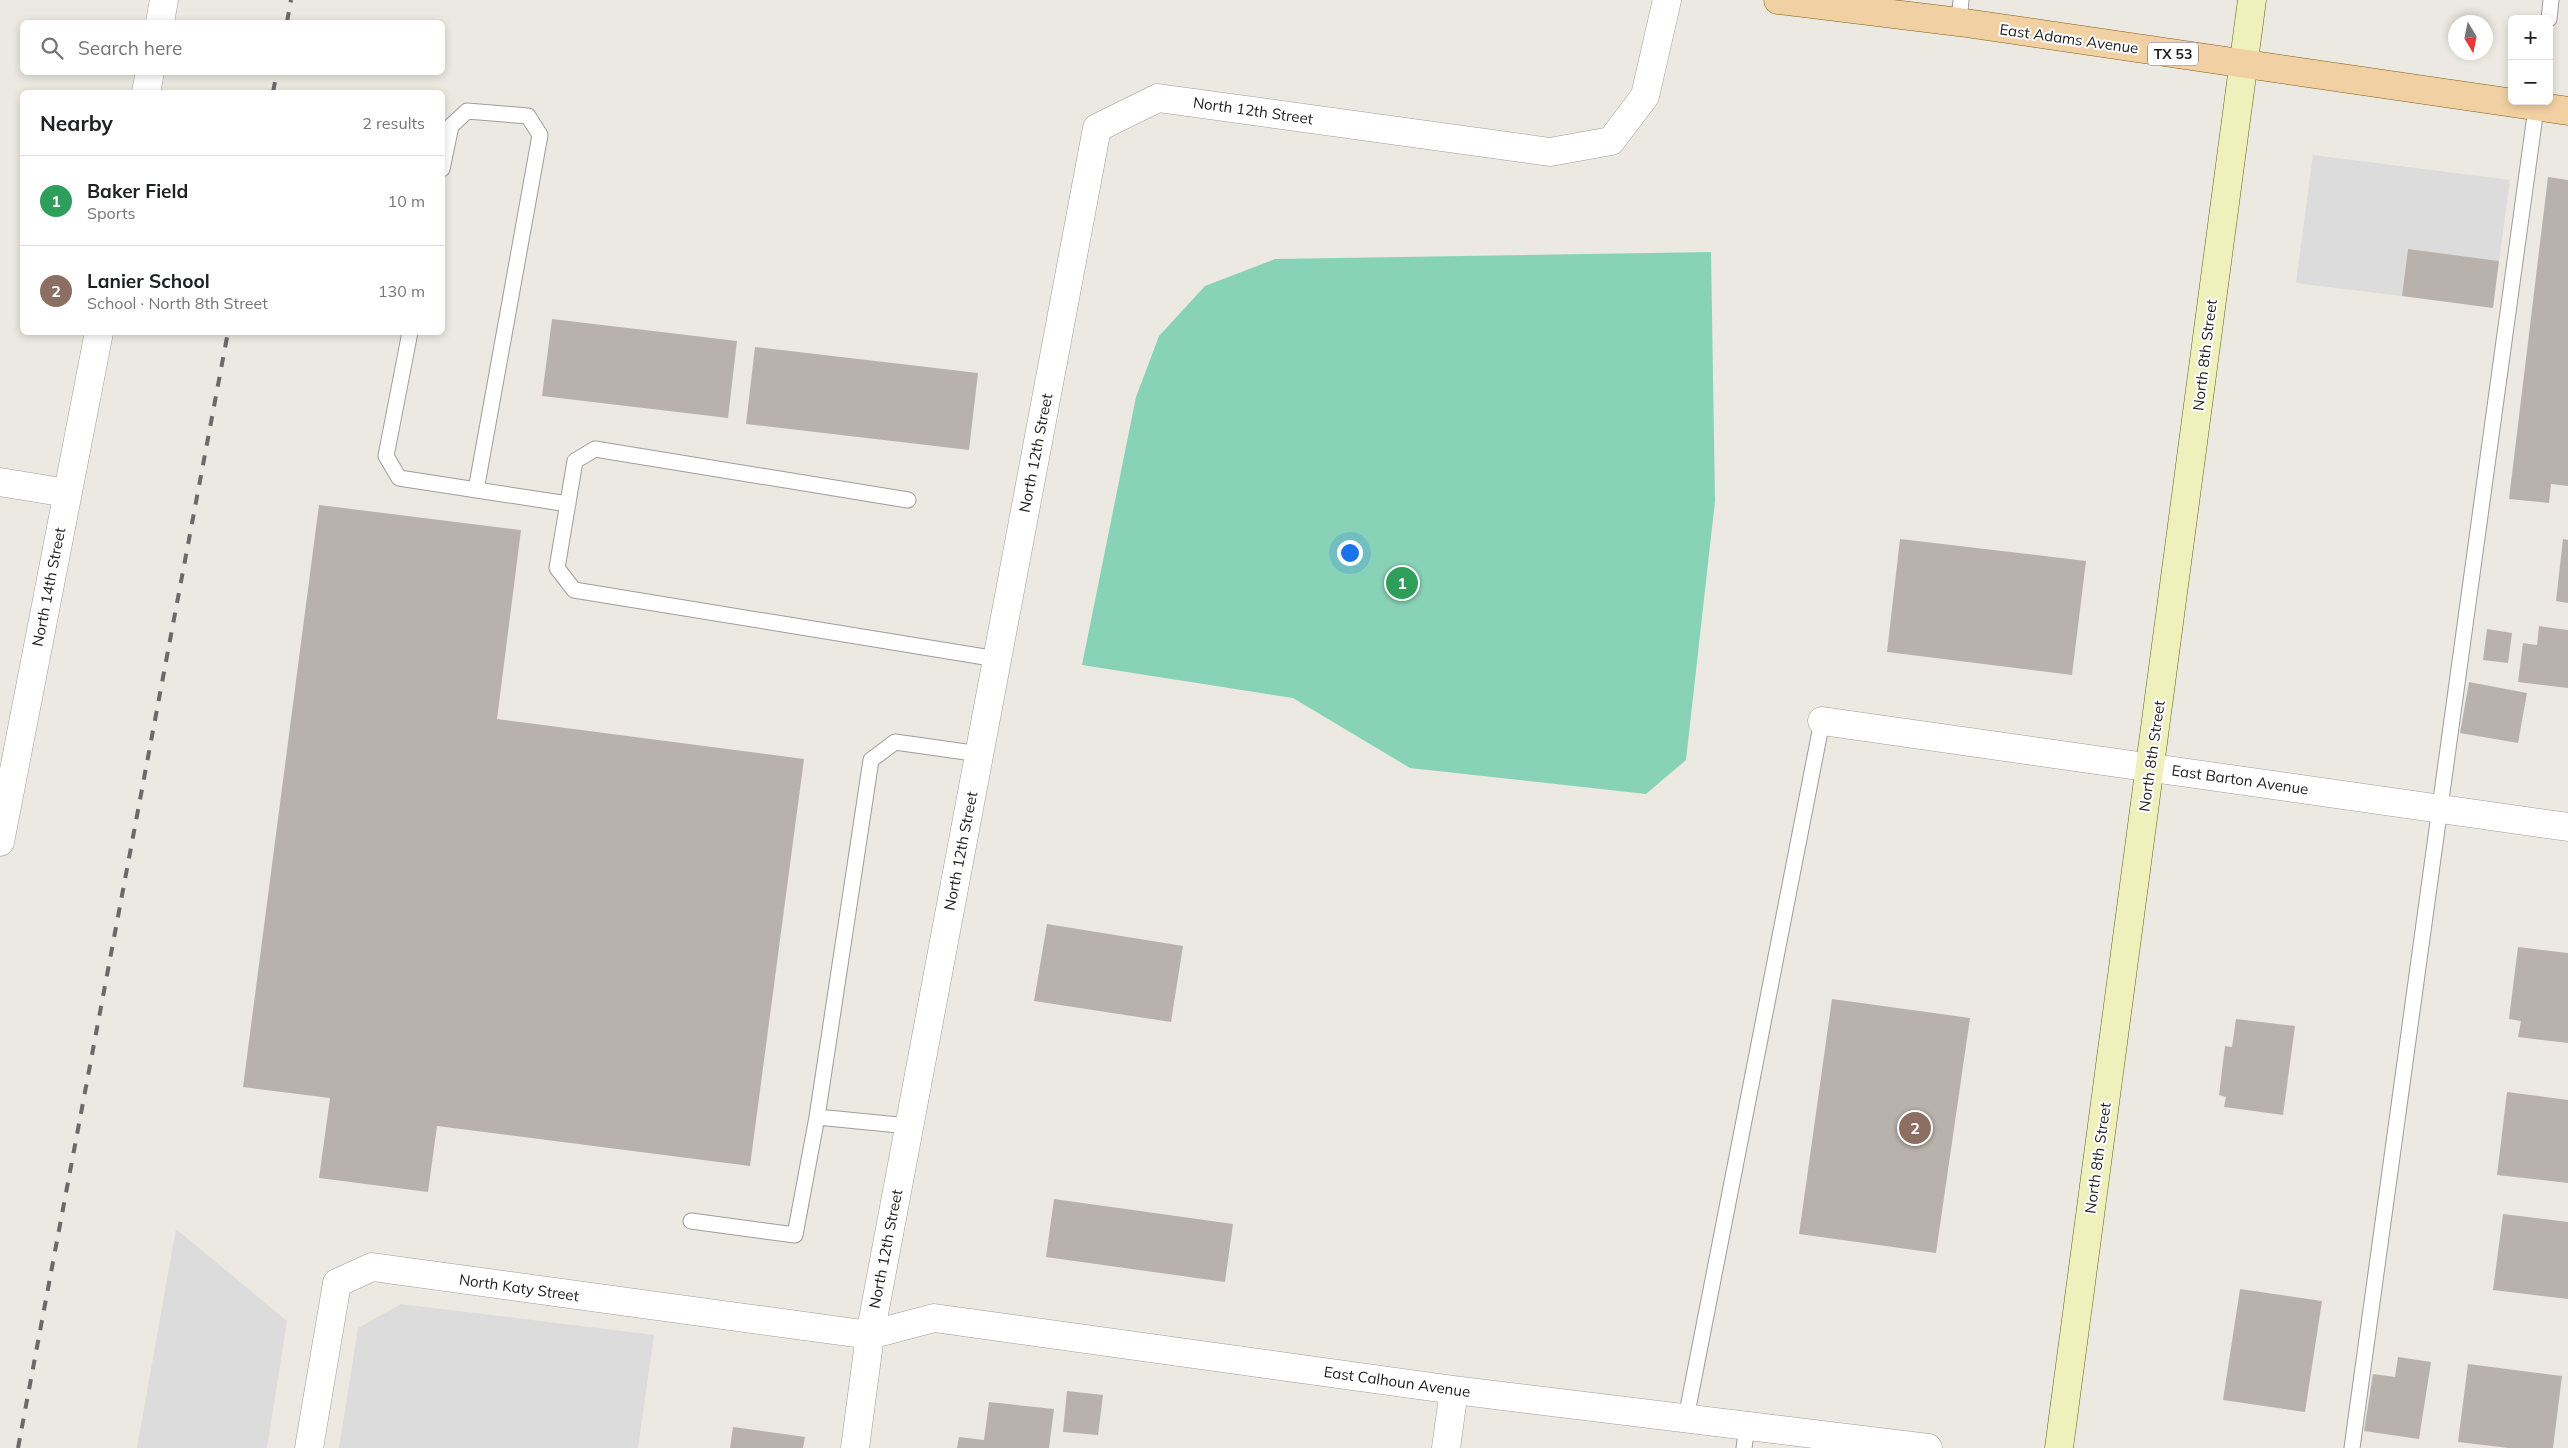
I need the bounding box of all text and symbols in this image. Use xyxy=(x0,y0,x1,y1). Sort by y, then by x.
north arrow xyxy=(2448,15,2493,60)
map controls xyxy=(2508,15,2553,105)
button: + xyxy=(2508,15,2553,60)
street label: East Adams Avenue xyxy=(1998,19,2140,58)
search box xyxy=(20,20,445,75)
icon: search xyxy=(38,34,66,62)
text: Search here xyxy=(78,36,182,60)
road number: TX 53 xyxy=(2148,42,2198,66)
button: − xyxy=(2508,60,2553,105)
street label: North 12th Street xyxy=(1192,93,1314,128)
text: Nearby xyxy=(40,110,113,136)
text: 2 results xyxy=(362,113,425,133)
text: Baker Field xyxy=(87,179,188,203)
text: 1 xyxy=(51,191,61,211)
text: 10 m xyxy=(388,191,425,211)
text: Sports xyxy=(87,203,135,223)
text: Lanier School xyxy=(87,269,210,293)
text: 2 xyxy=(51,281,61,301)
text: 130 m xyxy=(378,281,425,301)
text: School · North 8th Street xyxy=(87,293,268,313)
street label: North 8th Street xyxy=(2188,298,2221,412)
street label: North 12th Street xyxy=(1015,392,1056,514)
street label: North 14th Street xyxy=(28,526,69,648)
your location xyxy=(1337,540,1363,566)
pin: 1 xyxy=(1386,564,1418,602)
street label: North 8th Street xyxy=(2134,699,2169,813)
street label: East Barton Avenue xyxy=(2170,760,2310,799)
street label: North 12th Street xyxy=(940,790,981,912)
street label: North 8th Street xyxy=(2080,1101,2115,1215)
pin: 2 xyxy=(1899,1109,1931,1147)
street label: North 12th Street xyxy=(865,1188,906,1310)
street label: North Katy Street xyxy=(458,1270,580,1305)
street label: East Calhoun Avenue xyxy=(1323,1362,1472,1401)

